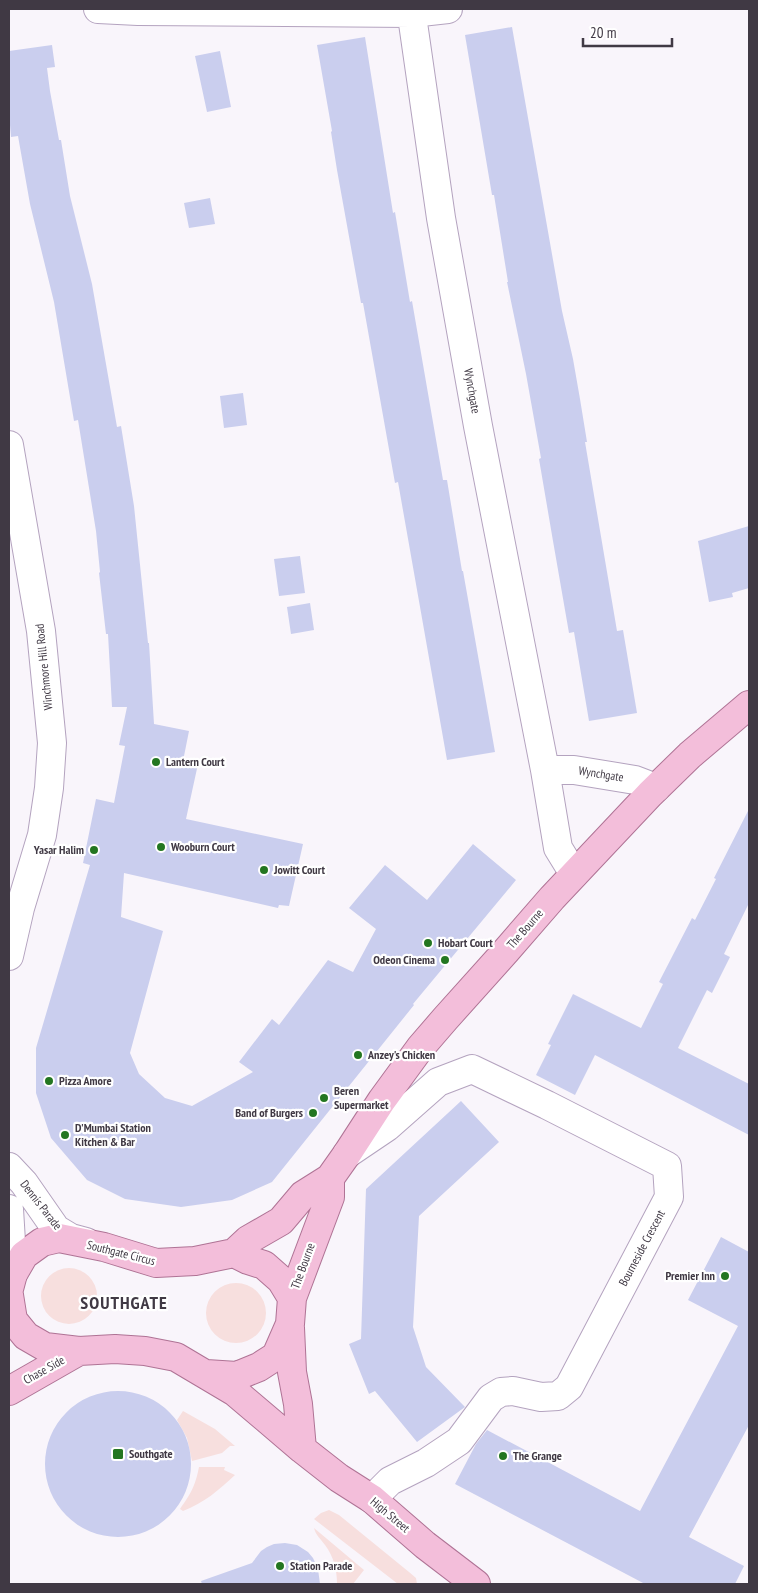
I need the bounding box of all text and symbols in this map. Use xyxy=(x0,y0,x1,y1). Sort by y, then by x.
scale bar xyxy=(583,15,672,47)
text: 20 m xyxy=(590,23,616,42)
street label: Wynchgate xyxy=(461,367,484,415)
street label: Winchmore Hill Road xyxy=(32,623,56,711)
place label: Lantern Court xyxy=(166,754,225,769)
marker: Lantern Court xyxy=(150,756,162,768)
street label: Wynchgate xyxy=(577,763,625,784)
place label: Wooburn Court xyxy=(170,839,235,854)
marker: Wooburn Court xyxy=(155,841,167,853)
place label: Yasar Halim xyxy=(33,842,84,857)
marker: Yasar Halim xyxy=(88,844,100,856)
place label: Jowitt Court xyxy=(273,862,325,877)
marker: Jowitt Court xyxy=(258,864,270,876)
street label: The Bourne xyxy=(503,906,546,952)
place label: Hobart Court xyxy=(438,935,493,950)
marker: Hobart Court xyxy=(422,937,434,949)
place label: Odeon Cinema xyxy=(373,952,435,967)
marker: Odeon Cinema xyxy=(439,954,451,966)
place label: Anzey's Chicken xyxy=(367,1047,435,1062)
marker: Anzey's Chicken xyxy=(352,1049,364,1061)
place label: Pizza Amore xyxy=(59,1073,112,1088)
marker: Pizza Amore xyxy=(43,1075,55,1087)
place label: Beren Supermarket xyxy=(334,1083,389,1112)
marker: Beren Supermarket xyxy=(318,1092,330,1104)
place label: Band of Burgers xyxy=(235,1105,303,1120)
marker: Band of Burgers xyxy=(307,1107,319,1119)
place label: D'Mumbai Station Kitchen & Bar xyxy=(75,1120,151,1149)
marker: D'Mumbai Station Kitchen & Bar xyxy=(59,1129,71,1141)
street label: Dennis Parade xyxy=(17,1177,66,1233)
street label: Bourneside Crescent xyxy=(615,1206,668,1288)
street label: Southgate Circus xyxy=(85,1237,157,1268)
street label: The Bourne xyxy=(287,1241,318,1291)
place label: Premier Inn xyxy=(665,1268,715,1283)
marker: Premier Inn xyxy=(719,1270,731,1282)
district label: SOUTHGATE xyxy=(80,1291,168,1314)
street label: Chase Side xyxy=(20,1352,67,1387)
place label: Southgate xyxy=(129,1446,173,1461)
marker: Southgate xyxy=(111,1447,125,1461)
place label: The Grange xyxy=(513,1448,562,1463)
marker: The Grange xyxy=(497,1450,509,1462)
street label: High Street xyxy=(368,1494,414,1536)
place label: Station Parade xyxy=(290,1558,352,1573)
marker: Station Parade xyxy=(274,1560,286,1572)

